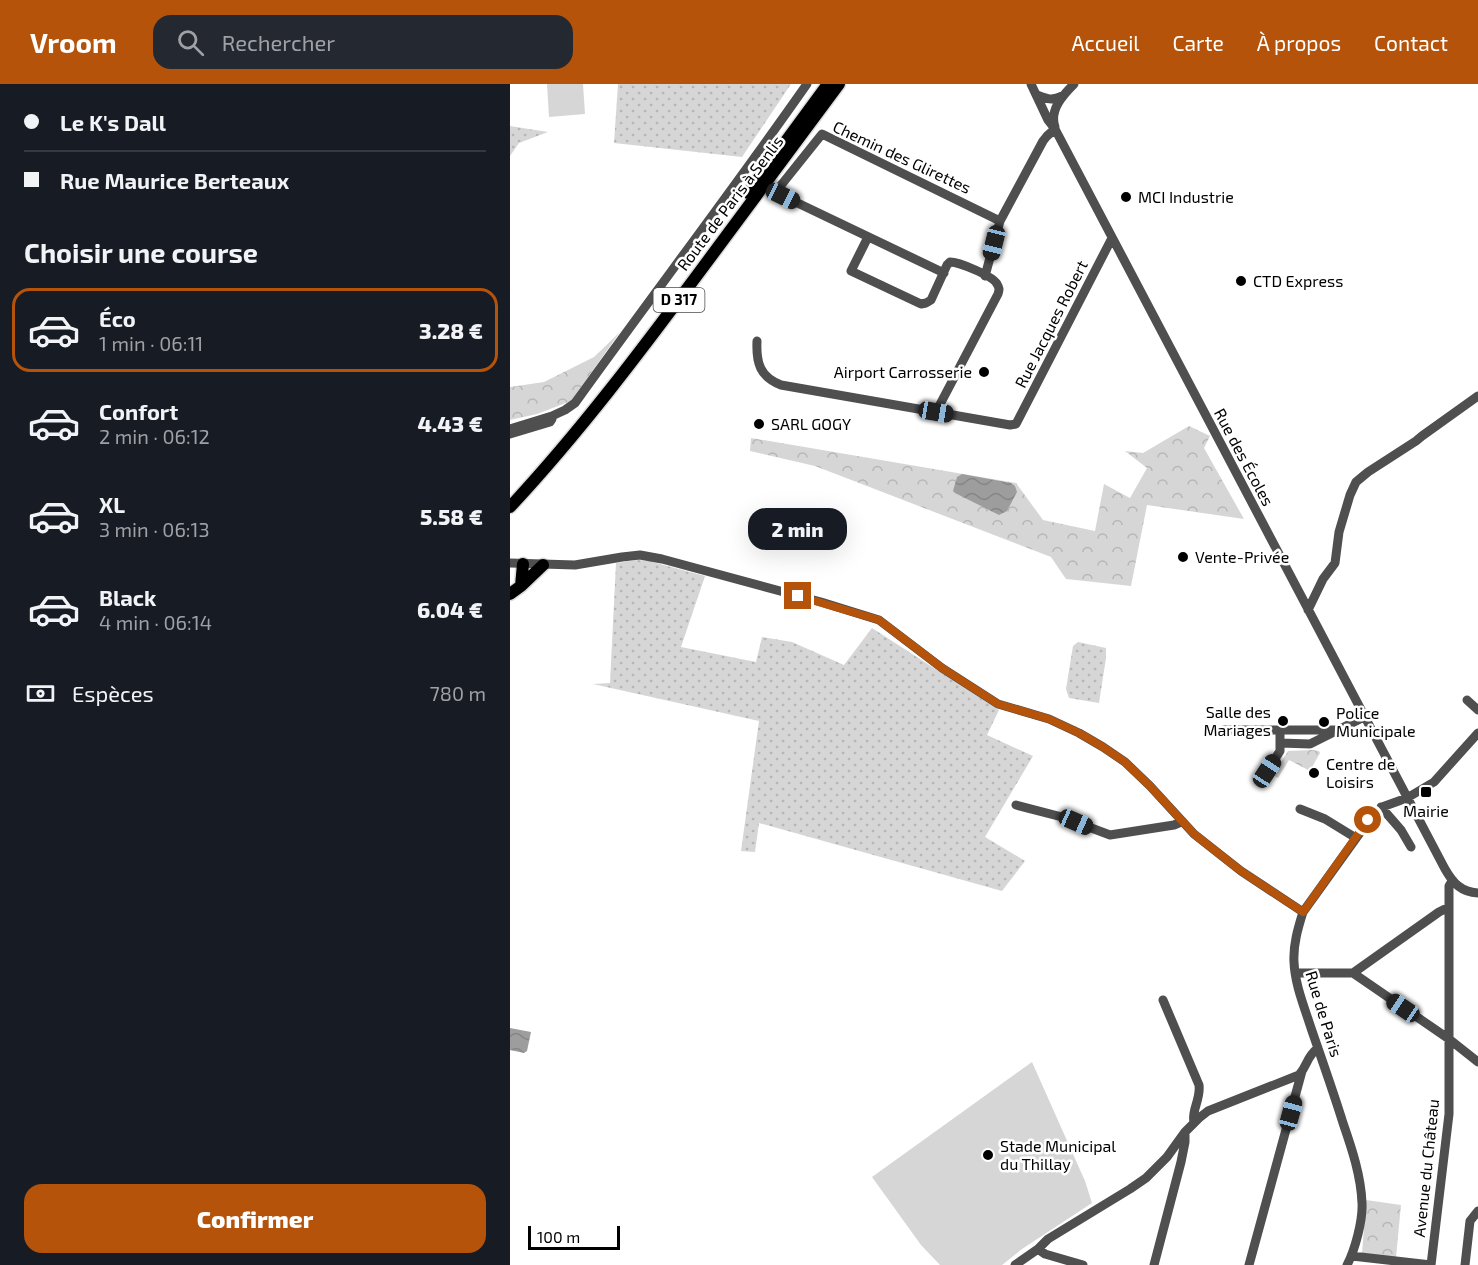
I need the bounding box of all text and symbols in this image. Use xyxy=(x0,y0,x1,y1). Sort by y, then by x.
search box xyxy=(153,15,573,69)
text: Vroom xyxy=(30,25,117,59)
icon: search xyxy=(174,26,207,59)
text: Rechercher xyxy=(222,29,335,55)
text: Accueil xyxy=(1071,30,1140,55)
text: Carte xyxy=(1173,30,1224,55)
text: À propos xyxy=(1257,30,1341,55)
text: Contact xyxy=(1374,30,1448,55)
text: Le K's Dall xyxy=(60,109,166,135)
street label: Chemin des Glirettes xyxy=(830,116,974,197)
street label: Route de Paris à Senlis xyxy=(673,132,787,274)
text: Rue Maurice Berteaux xyxy=(60,167,289,193)
car xyxy=(763,180,803,212)
place label: MCI Industrie xyxy=(1138,187,1234,206)
marker: MCI Industrie xyxy=(1119,190,1133,204)
car xyxy=(981,223,1007,263)
text: Choisir une course xyxy=(24,236,258,268)
street label: Rue Jacques Robert xyxy=(1010,257,1091,391)
place label: CTD Express xyxy=(1253,271,1343,290)
marker: CTD Express xyxy=(1234,274,1248,288)
road number: D 317 xyxy=(654,288,705,312)
icon: car xyxy=(27,303,81,357)
text: Éco xyxy=(99,305,136,331)
text: 3.28 € xyxy=(419,317,483,343)
text: 1 min · 06:11 xyxy=(99,331,203,355)
place label: Airport Carrosserie xyxy=(834,362,972,381)
marker: Airport Carrosserie xyxy=(977,365,991,379)
icon: car xyxy=(27,396,81,450)
text: Confort xyxy=(99,398,178,424)
car xyxy=(917,400,955,424)
street label: Rue des Écoles xyxy=(1211,405,1278,509)
text: 4.43 € xyxy=(418,410,483,436)
place label: SARL GOGY xyxy=(771,414,851,433)
marker: SARL GOGY xyxy=(752,417,766,431)
text: 2 min · 06:12 xyxy=(99,424,210,448)
icon: car xyxy=(27,489,81,543)
text: XL xyxy=(99,491,125,517)
text: 5.58 € xyxy=(420,503,483,529)
callout: 2 min xyxy=(748,509,848,551)
text: 3 min · 06:13 xyxy=(99,517,210,541)
text: 2 min xyxy=(772,517,823,541)
place label: Vente-Privée xyxy=(1195,547,1289,566)
marker: Vente-Privée xyxy=(1176,550,1190,564)
icon: car xyxy=(27,582,81,636)
route end xyxy=(784,582,811,609)
text: Black xyxy=(99,584,156,610)
text: 6.04 € xyxy=(417,596,483,622)
text: 4 min · 06:14 xyxy=(99,610,212,634)
icon: cash xyxy=(24,677,57,710)
text: Espèces xyxy=(72,680,154,706)
text: 780 m xyxy=(430,681,486,705)
place label: Salle des Mariages xyxy=(1203,702,1271,739)
place label: Police Municipale xyxy=(1336,703,1416,740)
marker: Salle des Mariages xyxy=(1276,714,1290,728)
marker: Police Municipale xyxy=(1317,715,1331,729)
car xyxy=(1250,751,1284,791)
place label: Centre de Loisirs xyxy=(1326,754,1395,791)
marker: Centre de Loisirs xyxy=(1307,766,1321,780)
marker: Mairie xyxy=(1419,785,1433,799)
place label: Mairie xyxy=(1403,801,1449,820)
car xyxy=(1056,806,1096,838)
route start xyxy=(1354,806,1381,833)
street label: Rue de Paris xyxy=(1302,968,1347,1059)
car xyxy=(1383,990,1423,1026)
car xyxy=(1278,1093,1304,1133)
street label: Avenue du Château xyxy=(1409,1098,1442,1238)
place label: Stade Municipal du Thillay xyxy=(1000,1136,1116,1173)
marker: Stade Municipal du Thillay xyxy=(981,1148,995,1162)
button: Confirmer xyxy=(24,1184,486,1253)
scale bar xyxy=(528,1223,620,1250)
text: 100 m xyxy=(537,1227,580,1246)

